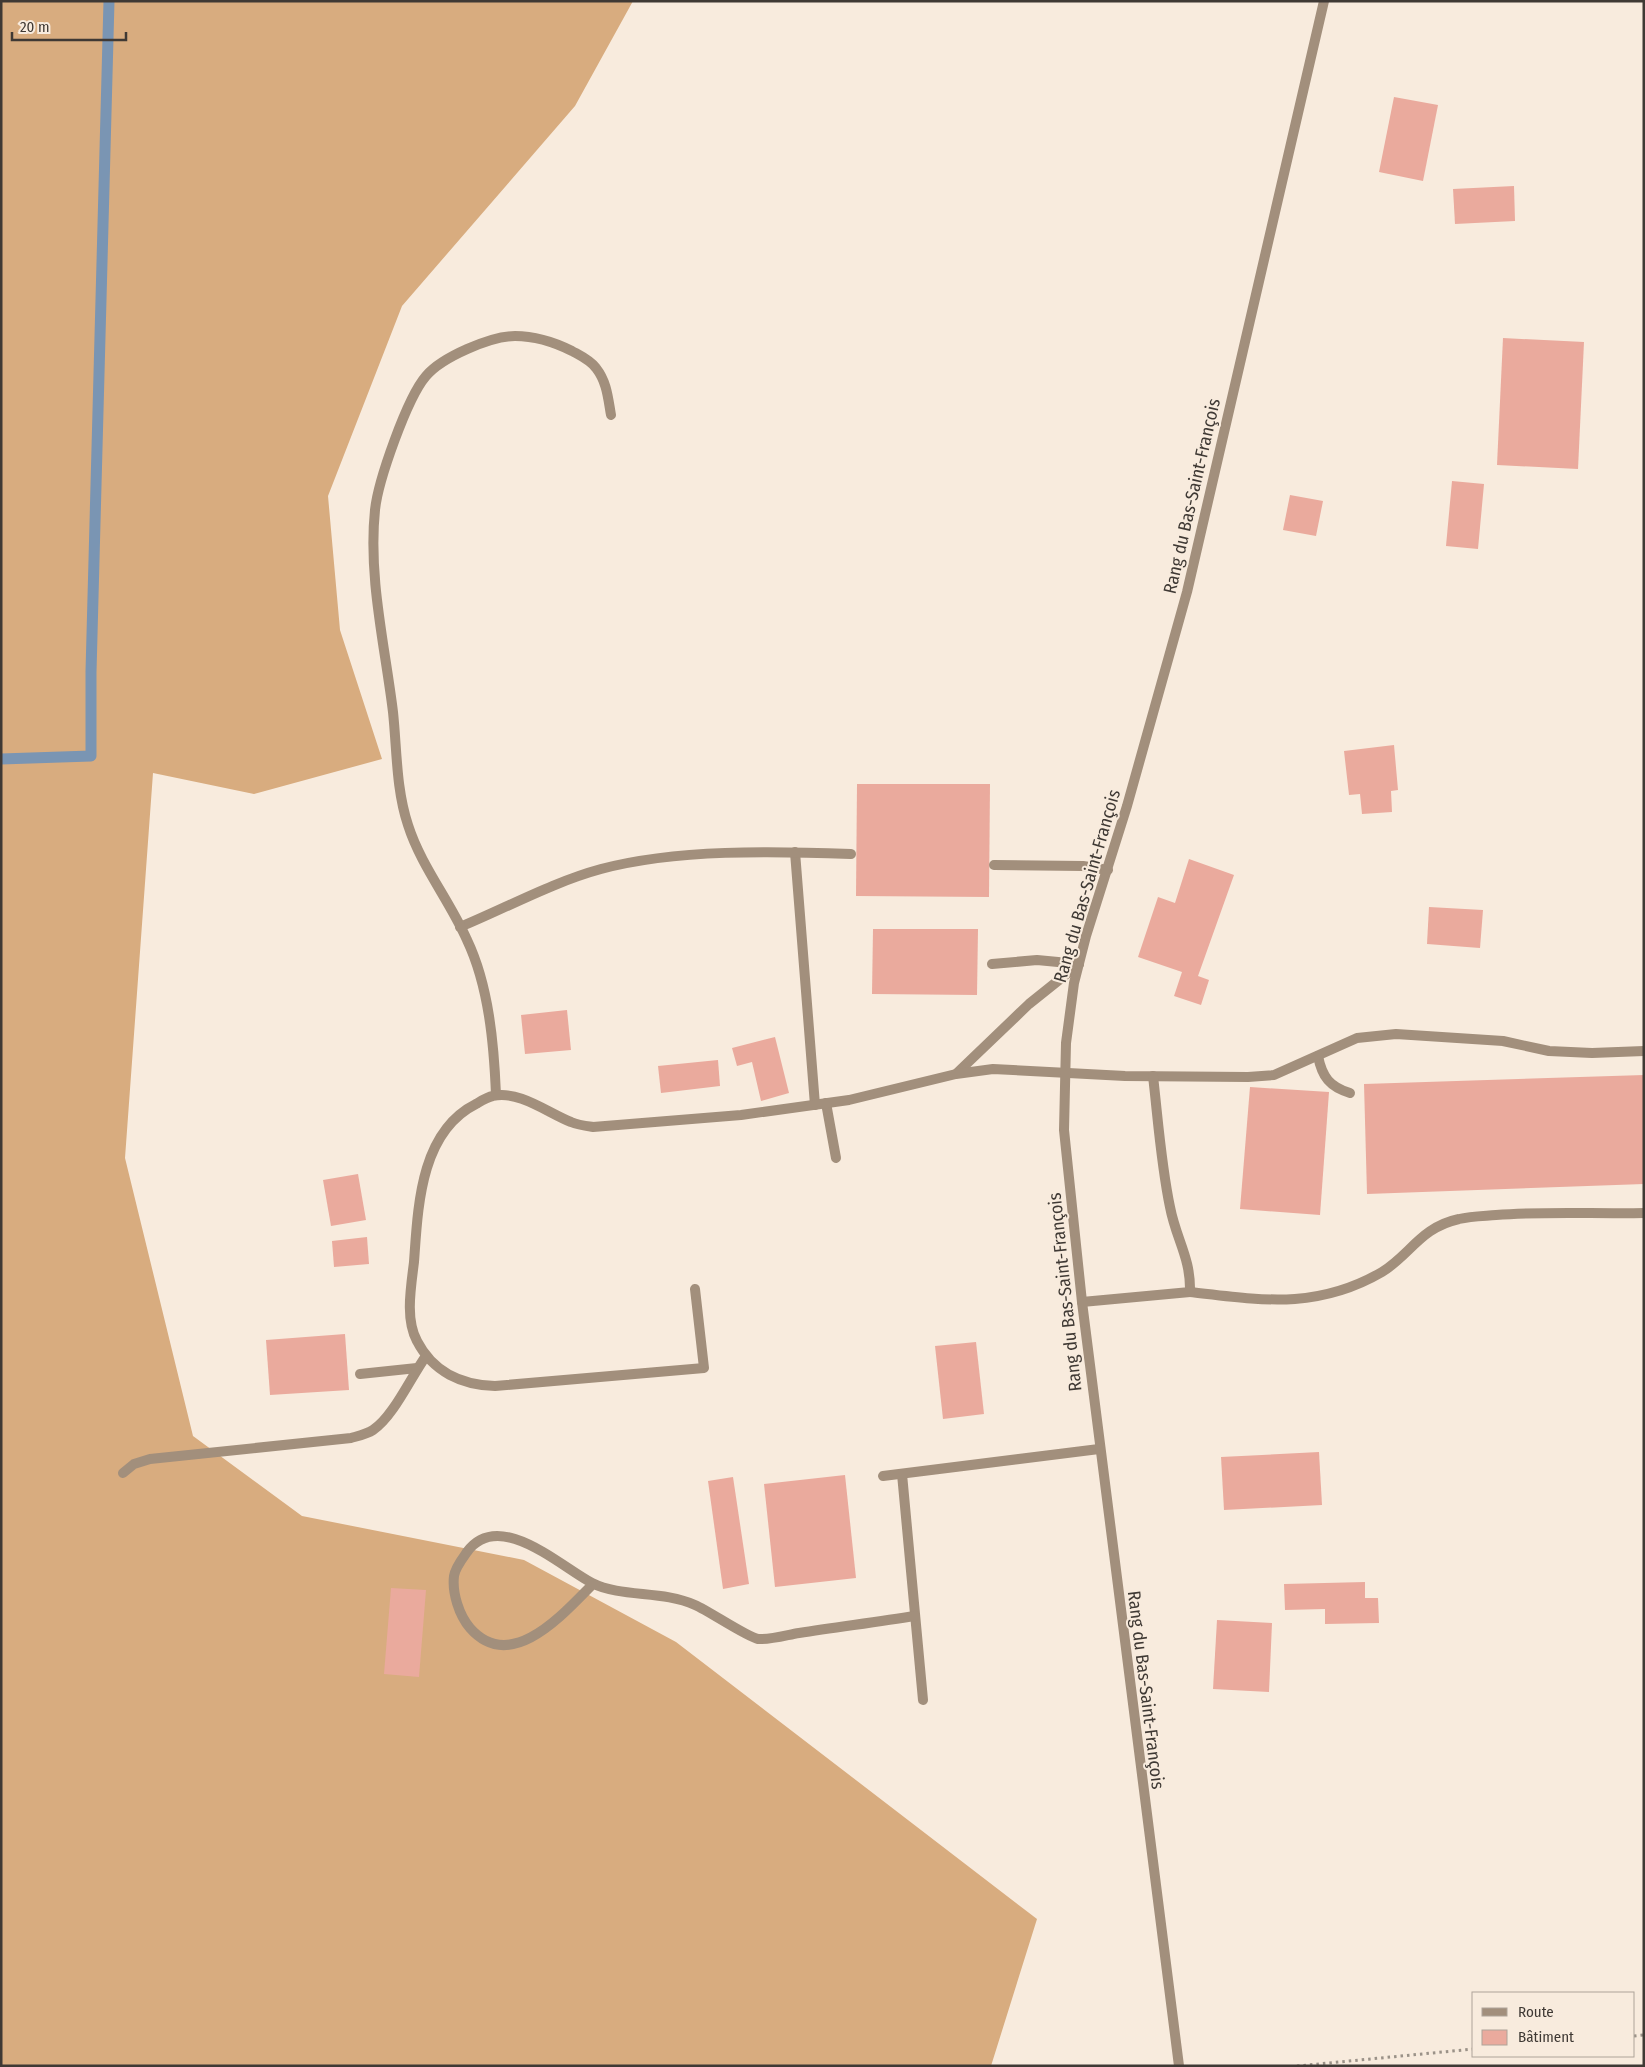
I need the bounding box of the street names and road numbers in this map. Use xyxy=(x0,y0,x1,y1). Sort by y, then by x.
street label: Rang du Bas-Saint-François xyxy=(1159,396,1225,596)
street label: Rang du Bas-Saint-François xyxy=(1049,787,1125,985)
street label: Rang du Bas-Saint-François xyxy=(1044,1191,1086,1393)
street label: Rang du Bas-Saint-François xyxy=(1123,1589,1169,1791)

